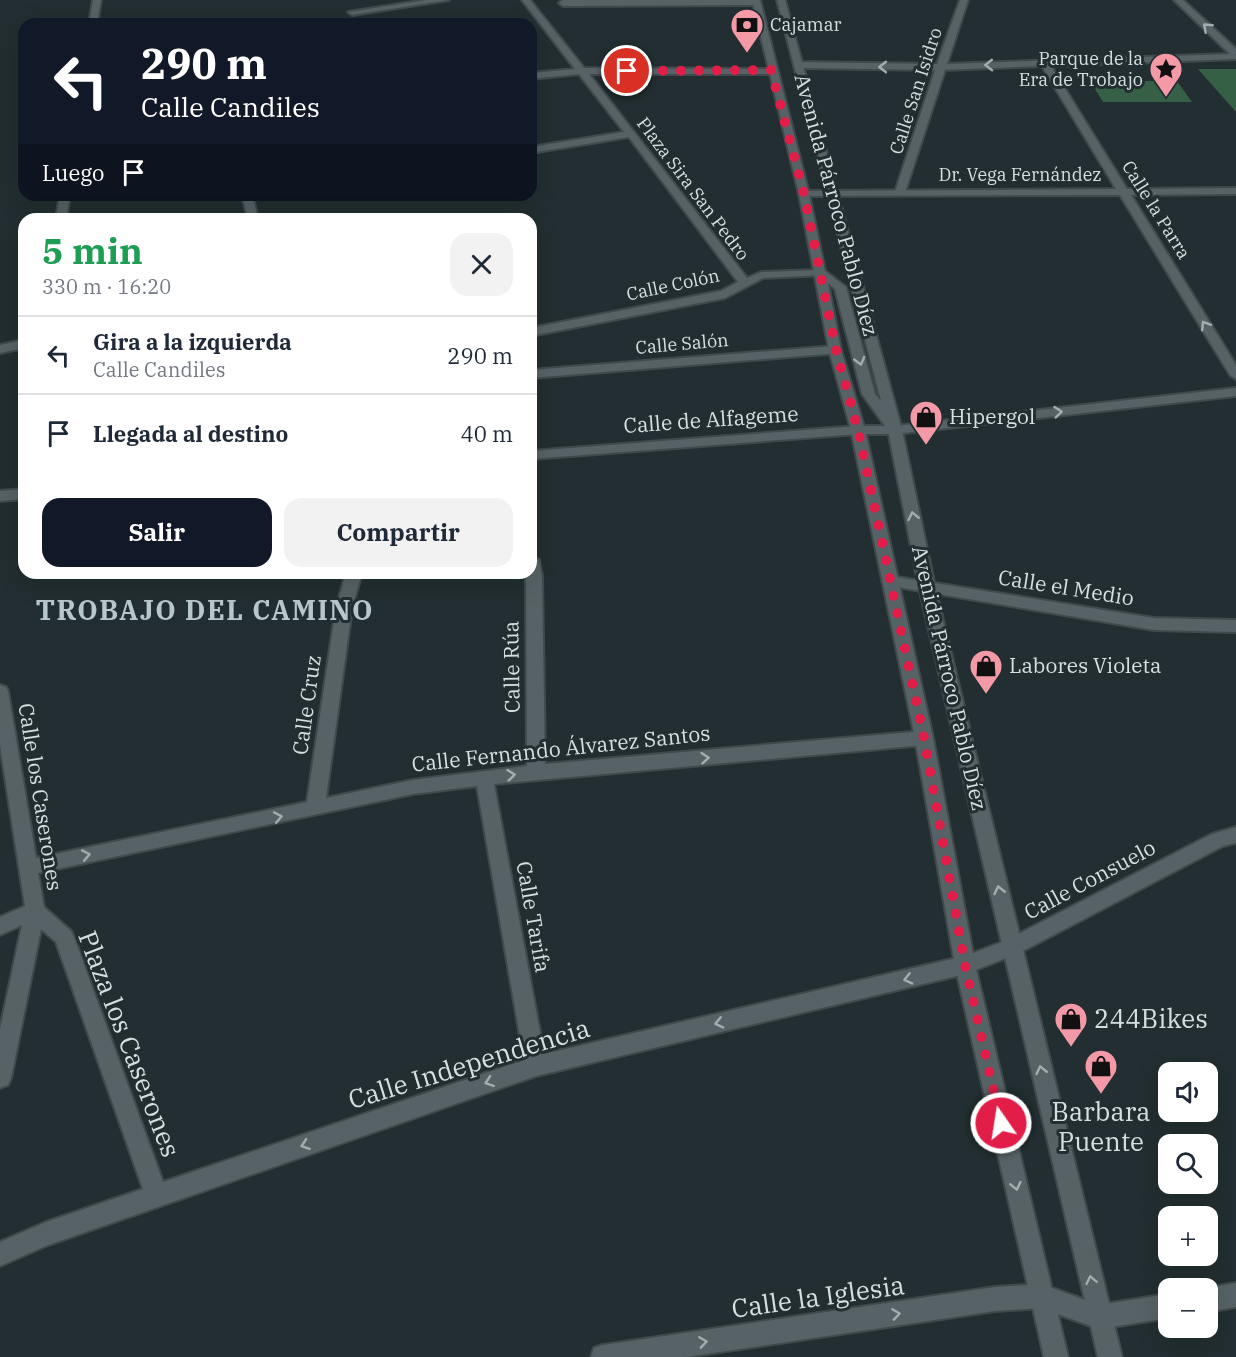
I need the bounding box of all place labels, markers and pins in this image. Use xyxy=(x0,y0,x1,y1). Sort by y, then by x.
bank icon: Cajamar xyxy=(729,7,765,54)
place label: Cajamar xyxy=(770,13,842,36)
pin xyxy=(601,45,652,96)
place label: Parque de la Era de Trobajo xyxy=(1019,47,1143,91)
place icon: Parque de la Era de Trobajo xyxy=(1148,51,1184,98)
shop icon: Hipergol xyxy=(908,399,944,446)
place label: Hipergol xyxy=(949,402,1035,430)
shop icon: Labores Violeta xyxy=(968,648,1004,695)
place label: Labores Violeta xyxy=(1009,651,1161,679)
shop icon: 244Bikes xyxy=(1053,1001,1089,1048)
place label: 244Bikes xyxy=(1094,1001,1208,1035)
shop icon: Barbara Puente xyxy=(1083,1048,1119,1095)
place label: Barbara Puente xyxy=(1052,1094,1150,1158)

